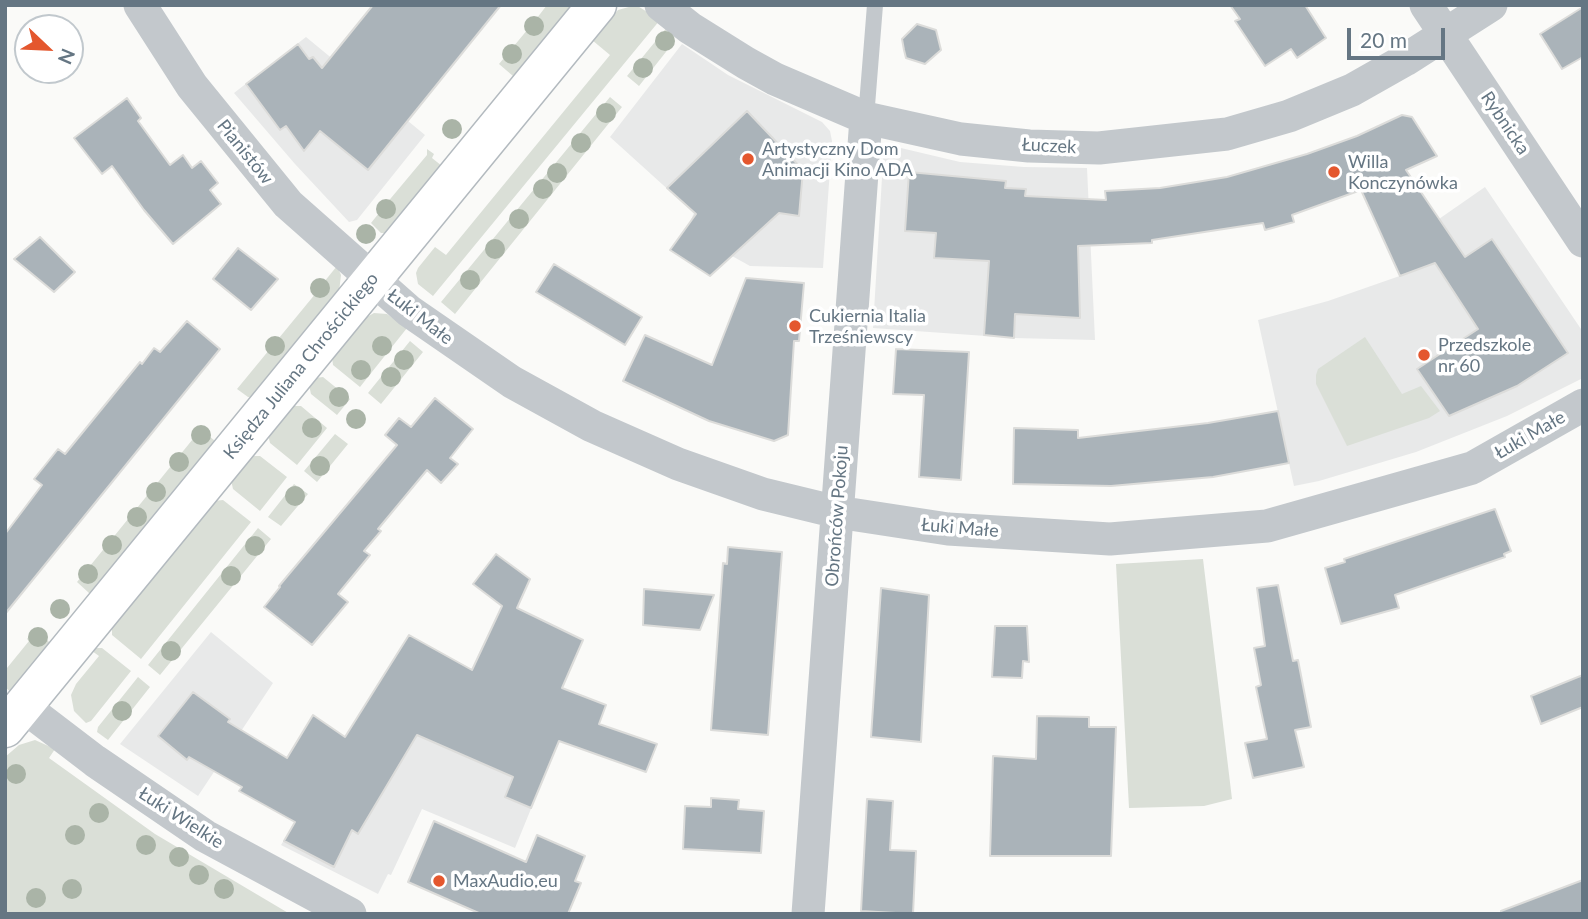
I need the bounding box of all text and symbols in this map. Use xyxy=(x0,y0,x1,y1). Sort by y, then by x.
north arrow xyxy=(14,14,84,84)
scale bar xyxy=(1350,14,1448,58)
text: 20 m xyxy=(1360,27,1407,52)
text: N xyxy=(54,45,80,68)
street label: Rybnicka xyxy=(1476,87,1534,159)
street label: Pianistów xyxy=(212,115,278,189)
street label: Łuczek xyxy=(1021,134,1077,158)
place label: Artystyczny Dom Animacji Kino ADA xyxy=(762,138,913,180)
marker: Artystyczny Dom Animacji Kino ADA xyxy=(740,151,756,167)
place label: Willa Konczynówka xyxy=(1348,151,1458,194)
marker: Willa Konczynówka xyxy=(1326,164,1342,180)
street label: Księdza Juliana Chrościckiego xyxy=(219,268,383,464)
street label: Łuki Małe xyxy=(383,285,457,349)
place label: Cukiernia Italia Trześniewscy xyxy=(809,305,926,348)
marker: Cukiernia Italia Trześniewscy xyxy=(787,318,803,334)
place label: Przedszkole nr 60 xyxy=(1438,334,1531,376)
marker: Przedszkole nr 60 xyxy=(1416,347,1432,363)
street label: Łuki Małe xyxy=(1491,406,1569,464)
street label: Obrońców Pokoju xyxy=(821,445,853,587)
street label: Łuki Małe xyxy=(920,514,1000,542)
street label: Łuki Wielkie xyxy=(135,783,227,853)
place label: MaxAudio.eu xyxy=(453,870,558,892)
marker: MaxAudio.eu xyxy=(431,873,447,889)

